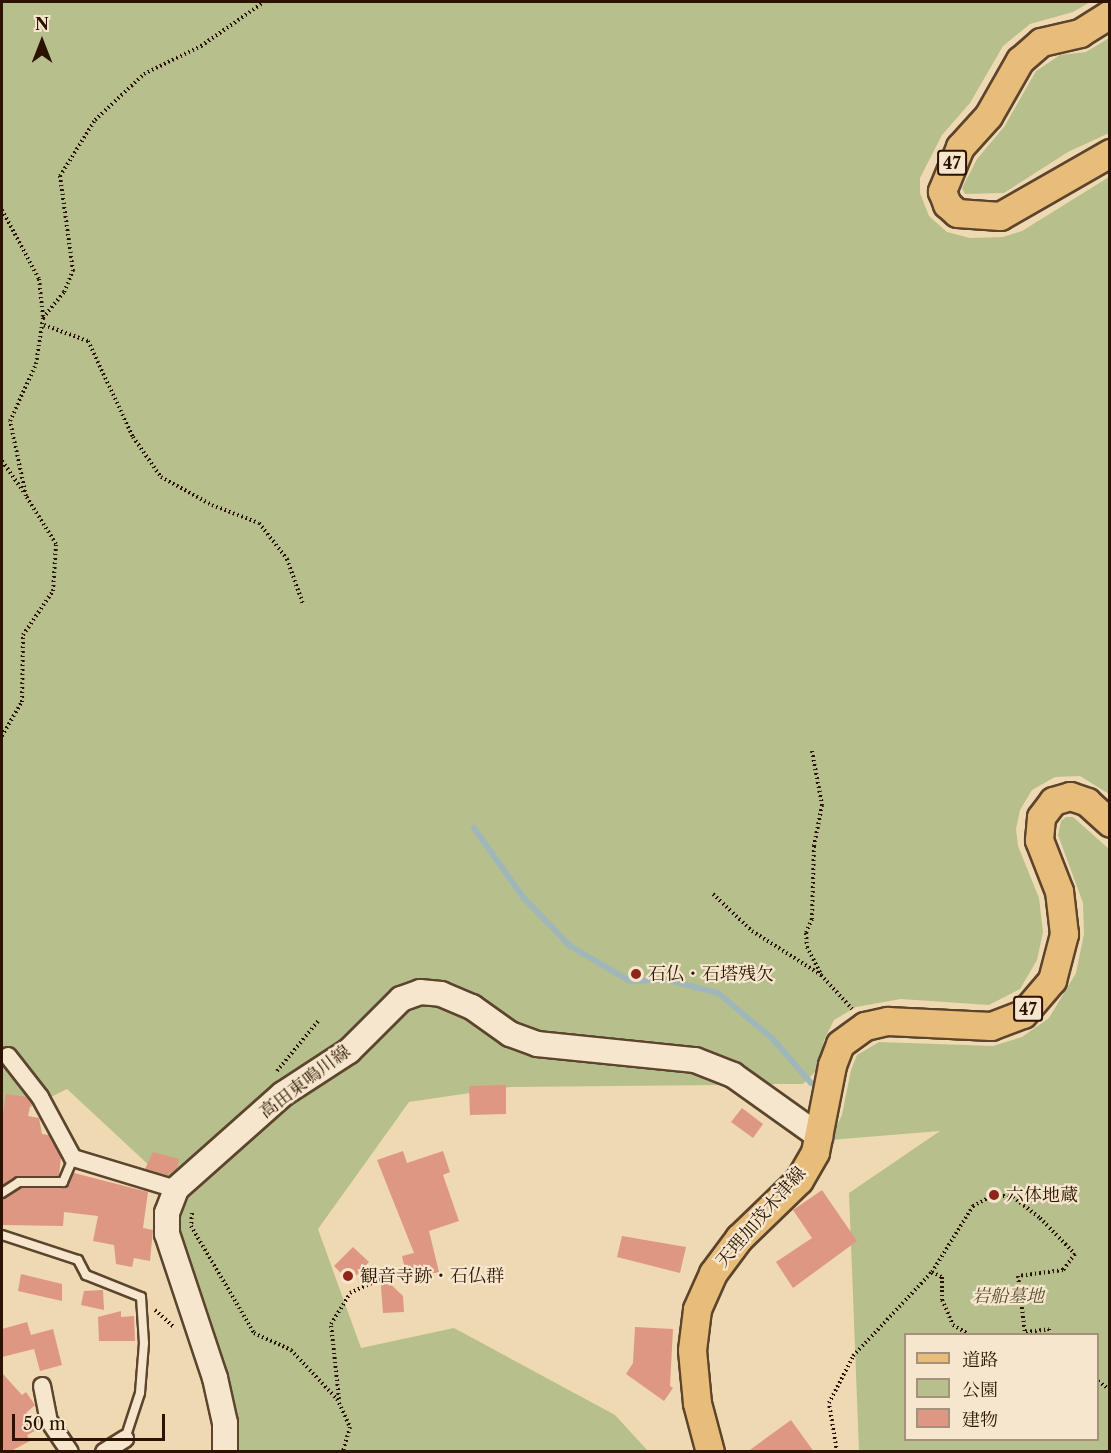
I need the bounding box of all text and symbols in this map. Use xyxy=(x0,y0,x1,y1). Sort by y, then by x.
north arrow xyxy=(12,12,72,72)
text: N xyxy=(35,14,49,34)
road number: 47 xyxy=(937,150,967,176)
place label: 石仏・石塔残欠 xyxy=(648,963,774,985)
marker: 石仏・石塔残欠 xyxy=(629,967,643,981)
road number: 47 xyxy=(1013,996,1043,1022)
street label: 高田東鳴川線 xyxy=(255,1041,355,1123)
street label: 天理加茂木津線 xyxy=(712,1162,810,1272)
place label: 六体地蔵 xyxy=(1006,1184,1078,1206)
marker: 六体地蔵 xyxy=(987,1188,1001,1202)
place label: 観音寺跡・石仏群 xyxy=(360,1265,504,1287)
marker: 観音寺跡・石仏群 xyxy=(341,1269,355,1283)
park label: 岩船墓地 xyxy=(972,1285,1044,1307)
legend xyxy=(904,1333,1099,1441)
text: 道路 xyxy=(962,1349,998,1371)
text: 公園 xyxy=(962,1379,998,1401)
scale bar xyxy=(15,1402,168,1440)
text: 建物 xyxy=(962,1409,998,1431)
text: 50 m xyxy=(23,1413,66,1435)

